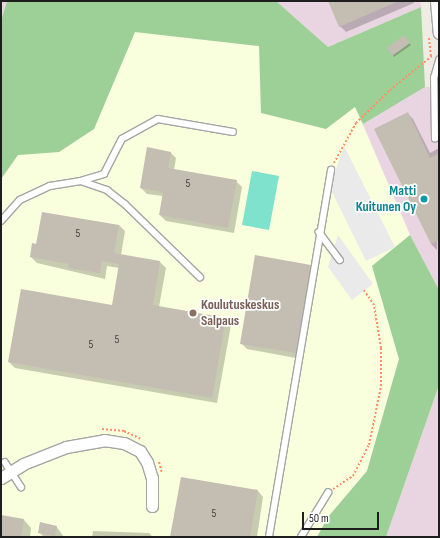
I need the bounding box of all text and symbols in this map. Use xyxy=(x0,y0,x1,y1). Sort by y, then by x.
house number: 5 xyxy=(186,177,190,191)
place label: Matti Kuitunen Oy xyxy=(356,183,416,216)
marker: Matti Kuitunen Oy xyxy=(419,194,429,204)
house number: 5 xyxy=(76,227,80,241)
place label: Koulutuskeskus Salpaus xyxy=(201,297,279,330)
marker: Koulutuskeskus Salpaus xyxy=(188,308,198,318)
house number: 5 xyxy=(115,333,119,347)
house number: 5 xyxy=(89,338,93,352)
scale bar xyxy=(304,504,381,530)
house number: 5 xyxy=(212,507,216,521)
text: 50 m xyxy=(309,511,329,526)

